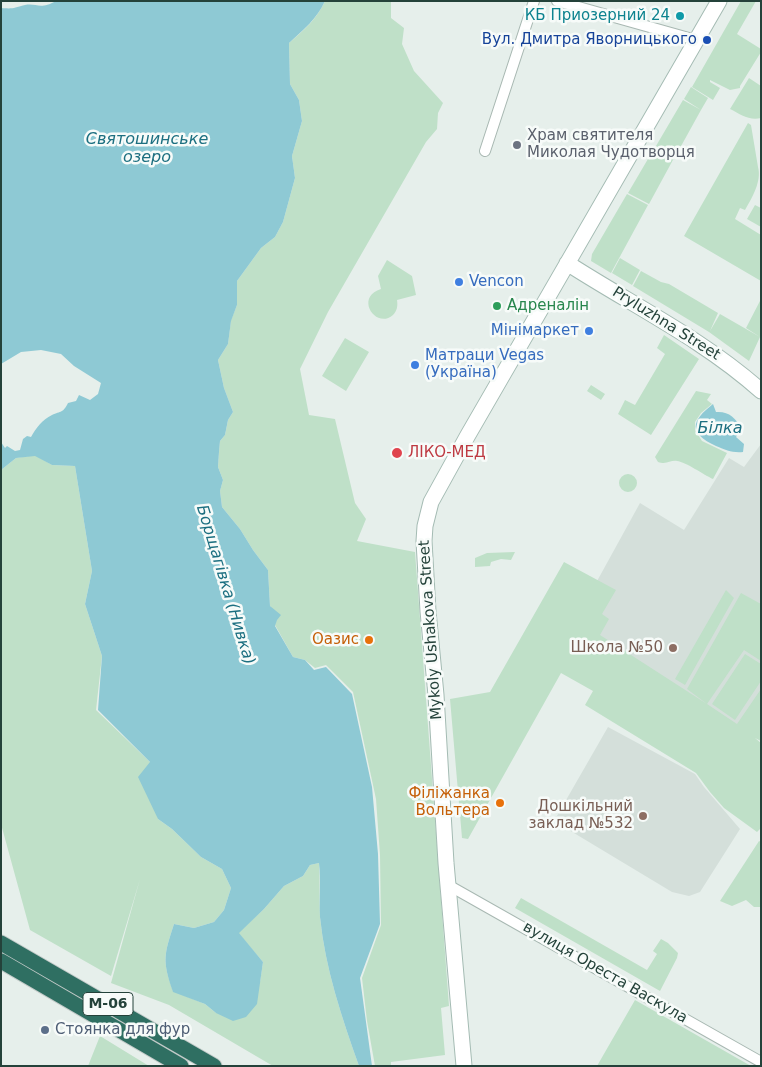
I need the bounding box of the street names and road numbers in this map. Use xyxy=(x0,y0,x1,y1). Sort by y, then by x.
street label: Pryluzhna Street xyxy=(609,284,723,364)
street label: Mykoly Ushakova Street xyxy=(416,539,446,721)
street label: вулиця Ореста Васкула xyxy=(520,918,690,1028)
road number: М-06 xyxy=(83,992,133,1016)

